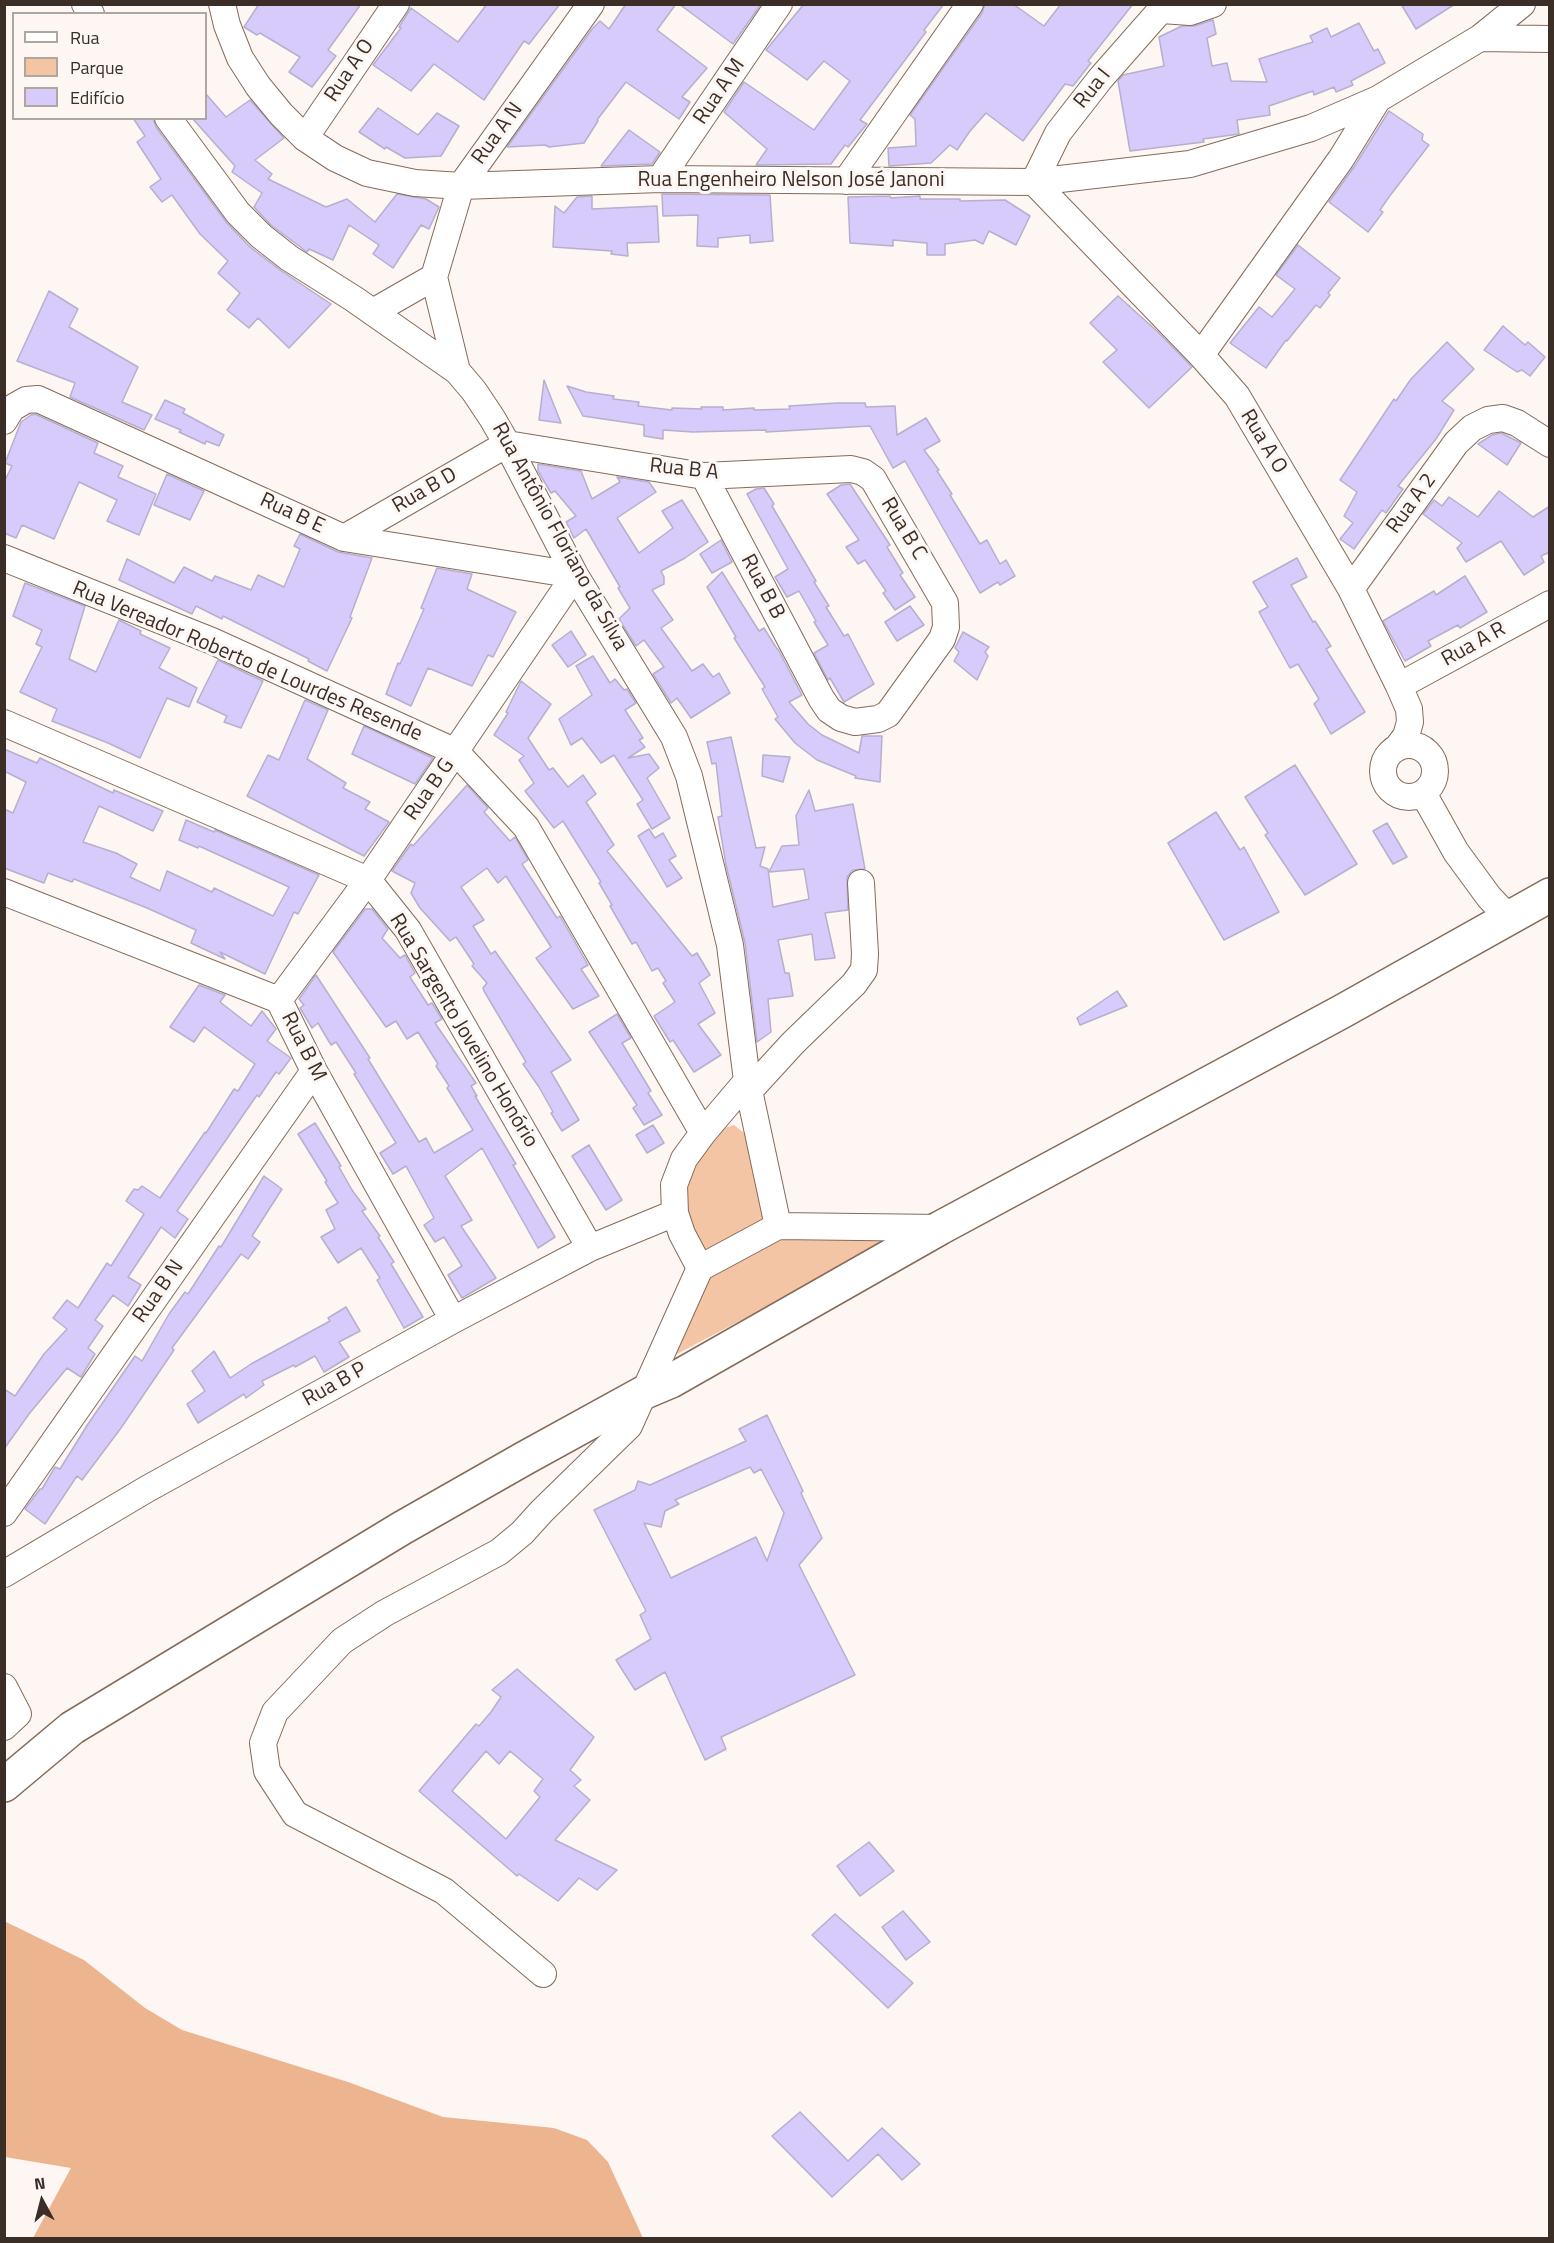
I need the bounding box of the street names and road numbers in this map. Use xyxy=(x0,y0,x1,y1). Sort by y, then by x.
street label: Rua A O xyxy=(320,35,380,107)
street label: Rua A M xyxy=(689,54,751,130)
street label: Rua I xyxy=(1069,64,1117,114)
street label: Rua A N xyxy=(467,98,529,170)
street label: Rua Engenheiro Nelson José Janoni xyxy=(637,168,945,194)
street label: Rua A O xyxy=(1234,405,1292,479)
street label: Rua Antônio Floriano da Silva xyxy=(486,419,632,655)
street label: Rua B A xyxy=(648,454,720,486)
street label: Rua B D xyxy=(388,463,462,519)
street label: Rua A 2 xyxy=(1382,469,1442,539)
street label: Rua B E xyxy=(256,488,328,540)
street label: Rua B C xyxy=(875,493,931,565)
street label: Rua B B xyxy=(735,550,789,624)
street label: Rua Vereador Roberto de Lourdes Resende xyxy=(68,577,426,747)
street label: Rua A R xyxy=(1438,617,1510,673)
street label: Rua B G xyxy=(400,754,460,826)
street label: Rua Sargento Jovelino Honório xyxy=(383,910,543,1152)
street label: Rua B M xyxy=(275,1008,331,1086)
street label: Rua B N xyxy=(128,1256,190,1328)
street label: Rua B P xyxy=(299,1357,371,1413)

